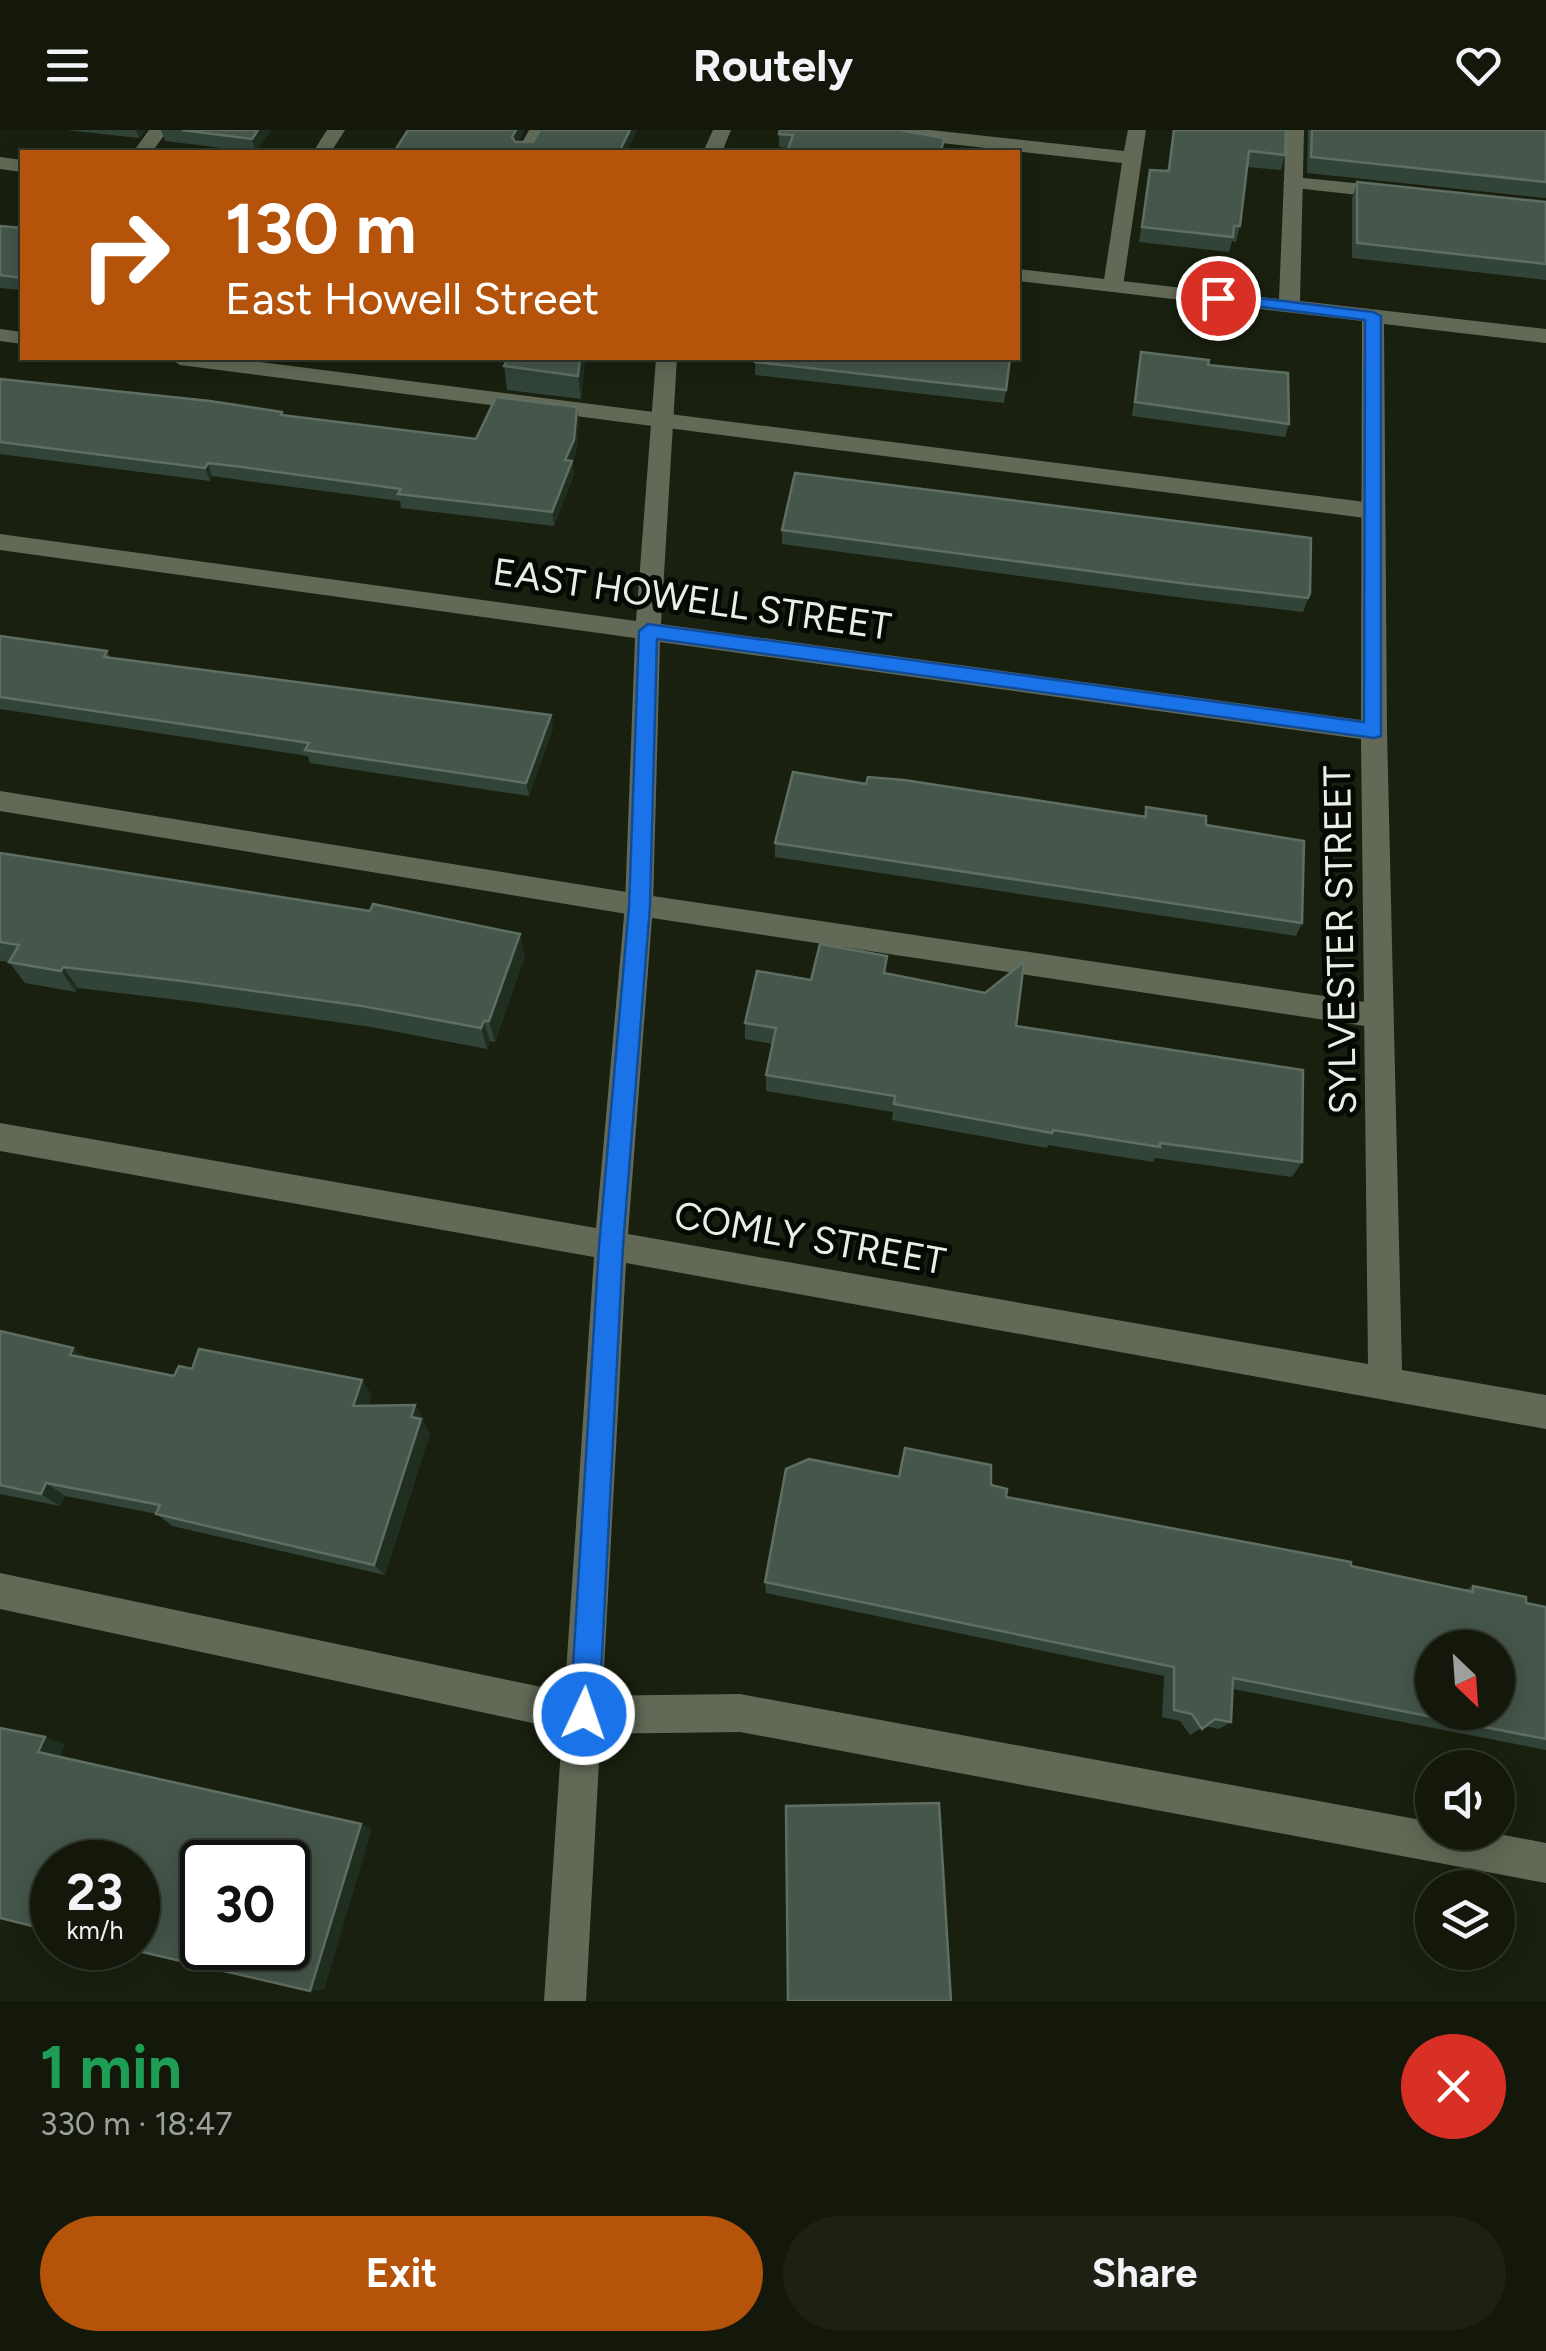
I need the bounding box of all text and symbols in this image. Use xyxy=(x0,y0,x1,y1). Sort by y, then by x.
icon: menu xyxy=(40,38,95,93)
text: Routely xyxy=(693,38,853,92)
icon: heart xyxy=(1451,38,1506,93)
text: 130 m xyxy=(225,186,417,271)
icon: right xyxy=(60,190,190,320)
pin xyxy=(1176,256,1261,341)
text: East Howell Street xyxy=(225,271,599,325)
icon: arrive xyxy=(1191,271,1246,326)
street label: EAST HOWELL STREET xyxy=(490,548,894,650)
street label: SYLVESTER STREET xyxy=(1314,765,1366,1115)
street label: COMLY STREET xyxy=(671,1191,949,1285)
north arrow xyxy=(1415,1630,1515,1730)
map controls xyxy=(1415,1630,1515,1970)
position arrow xyxy=(532,1662,636,1766)
button: sound xyxy=(1415,1750,1515,1850)
speed limit sign: 30 xyxy=(180,1840,310,1970)
text: 23 xyxy=(67,1862,123,1923)
button: layers xyxy=(1415,1870,1515,1970)
text: km/h xyxy=(66,1915,124,1945)
text: 1 min xyxy=(40,2031,182,2103)
button: close xyxy=(1401,2034,1506,2139)
text: 330 m · 18:47 xyxy=(40,2105,232,2143)
button: Exit xyxy=(40,2216,763,2331)
button: Share xyxy=(783,2216,1506,2331)

